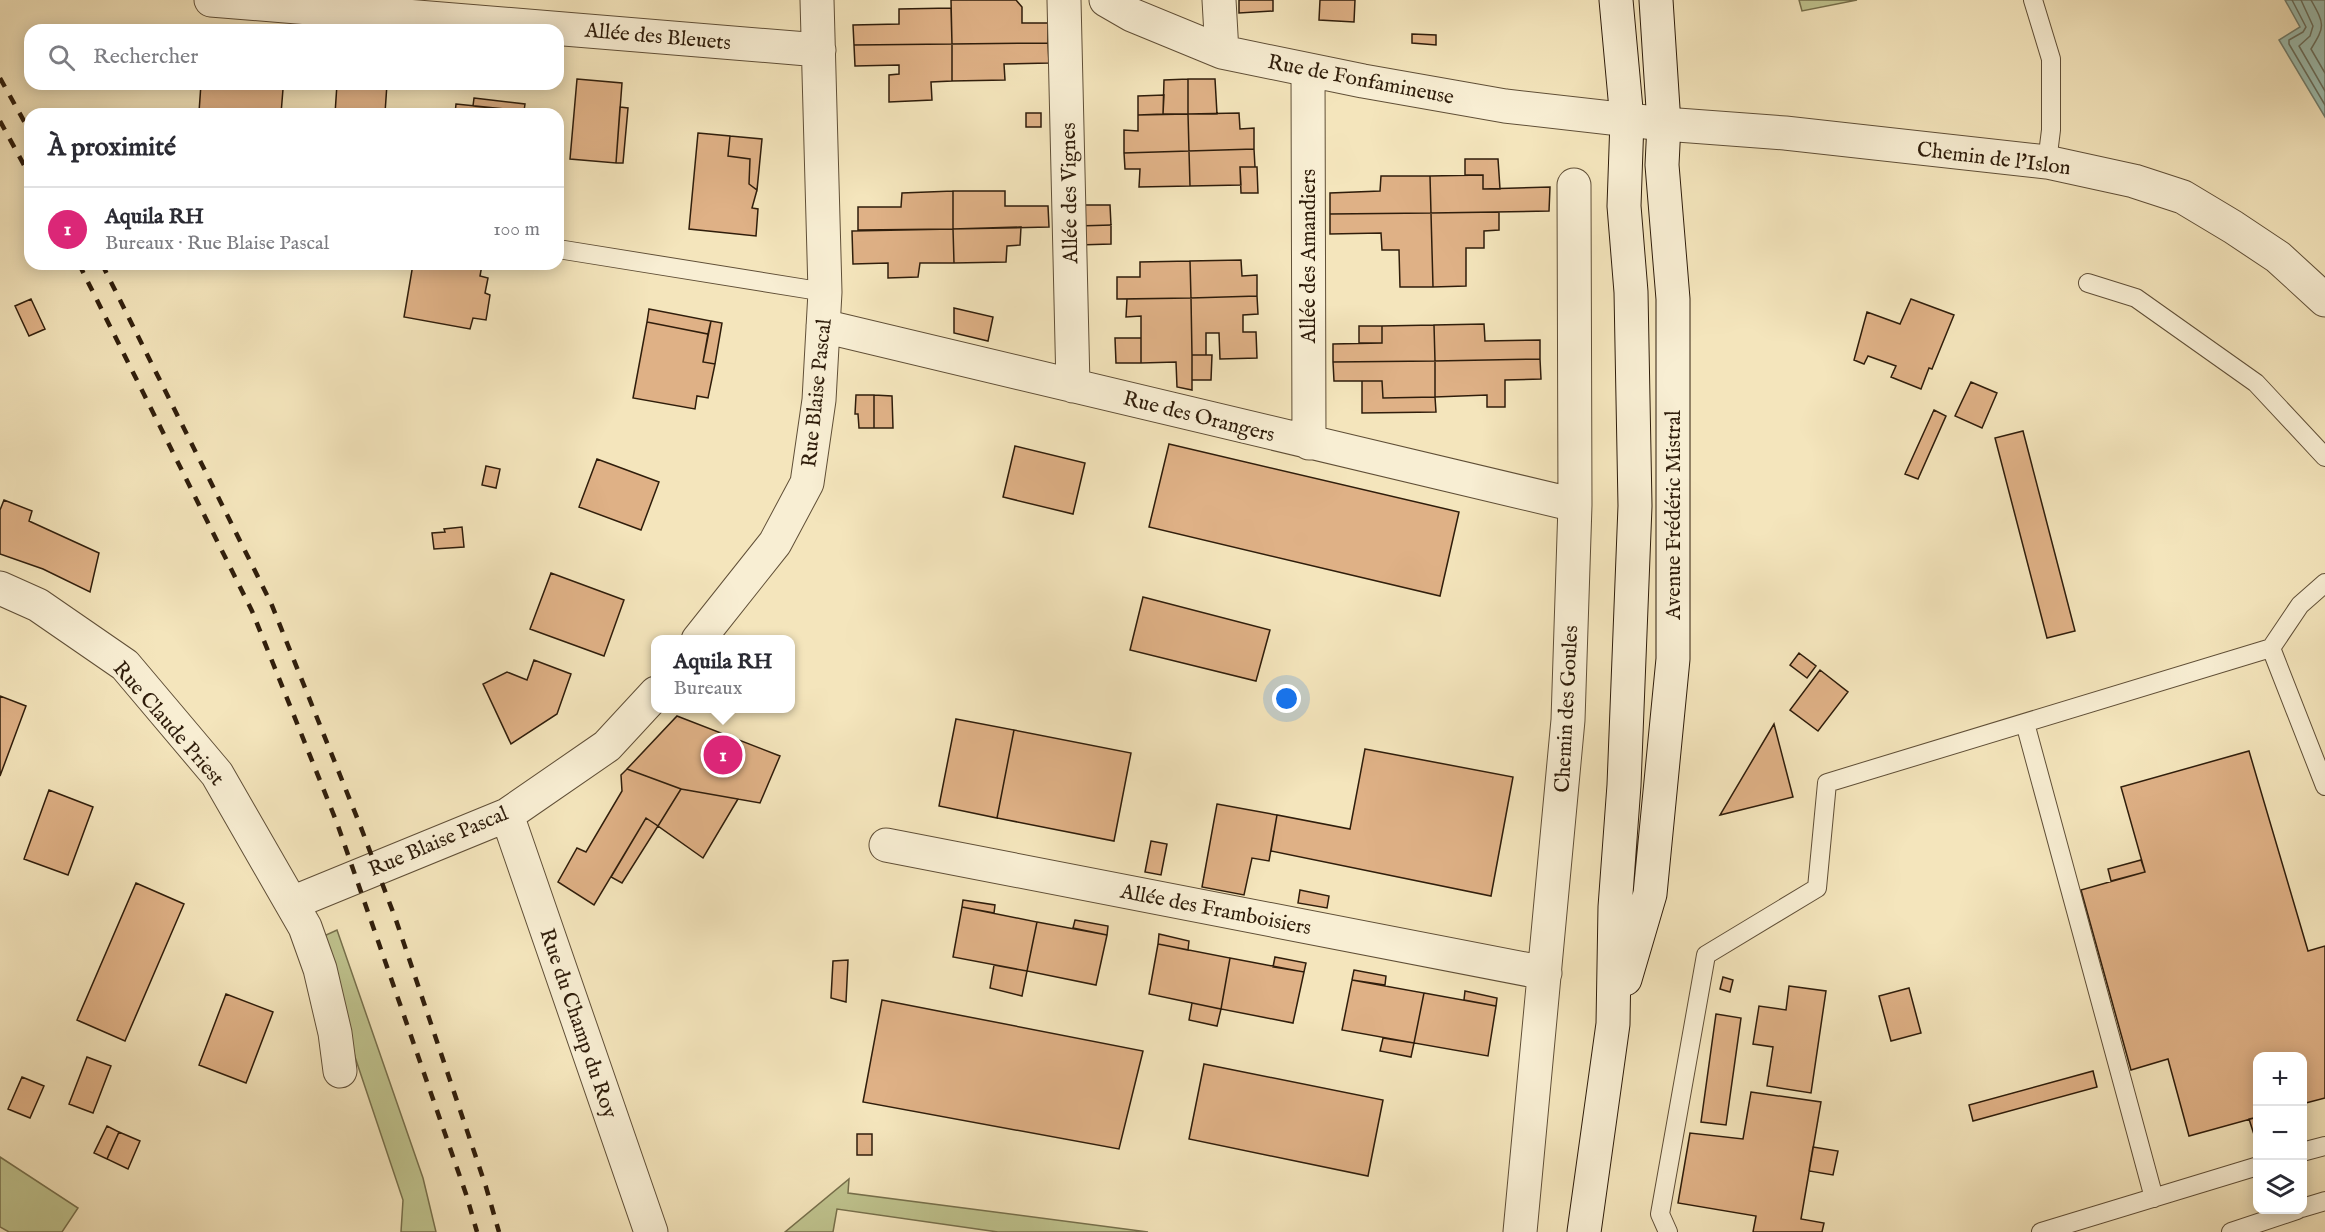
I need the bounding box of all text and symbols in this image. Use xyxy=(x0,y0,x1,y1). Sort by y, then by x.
street label: Allée des Bleuets xyxy=(583,18,732,57)
search box xyxy=(24,24,564,90)
icon: search xyxy=(45,41,78,74)
text: Rechercher xyxy=(93,43,198,71)
street label: Rue de Fonfamineuse xyxy=(1265,49,1457,112)
street label: Allée des Vignes xyxy=(1056,122,1085,265)
text: À proximité xyxy=(48,131,176,164)
street label: Chemin de l'Islon xyxy=(1915,137,2072,182)
street label: Allée des Amandiers xyxy=(1296,169,1323,344)
text: Aquila RH xyxy=(105,203,204,231)
text: 1 xyxy=(64,217,71,242)
text: 100 m xyxy=(493,217,540,242)
text: Bureaux · Rue Blaise Pascal xyxy=(105,231,329,256)
street label: Rue Blaise Pascal xyxy=(796,317,839,469)
street label: Rue des Orangers xyxy=(1120,386,1277,449)
street label: Avenue Frédéric Mistral xyxy=(1661,410,1688,621)
street label: Chemin des Goules xyxy=(1550,625,1585,794)
popup xyxy=(651,635,795,713)
text: Aquila RH xyxy=(674,648,772,676)
street label: Rue Claude Priest xyxy=(106,656,229,792)
text: Bureaux xyxy=(674,676,742,701)
your location xyxy=(1272,684,1301,713)
pin: 1 xyxy=(704,732,742,777)
street label: Rue Blaise Pascal xyxy=(365,801,513,884)
street label: Allée des Framboisiers xyxy=(1117,879,1313,942)
street label: Rue du Champ du Roy xyxy=(532,925,623,1123)
map controls xyxy=(2253,1052,2307,1214)
button: + xyxy=(2253,1052,2307,1106)
button: − xyxy=(2253,1106,2307,1160)
button: layers xyxy=(2253,1160,2307,1214)

